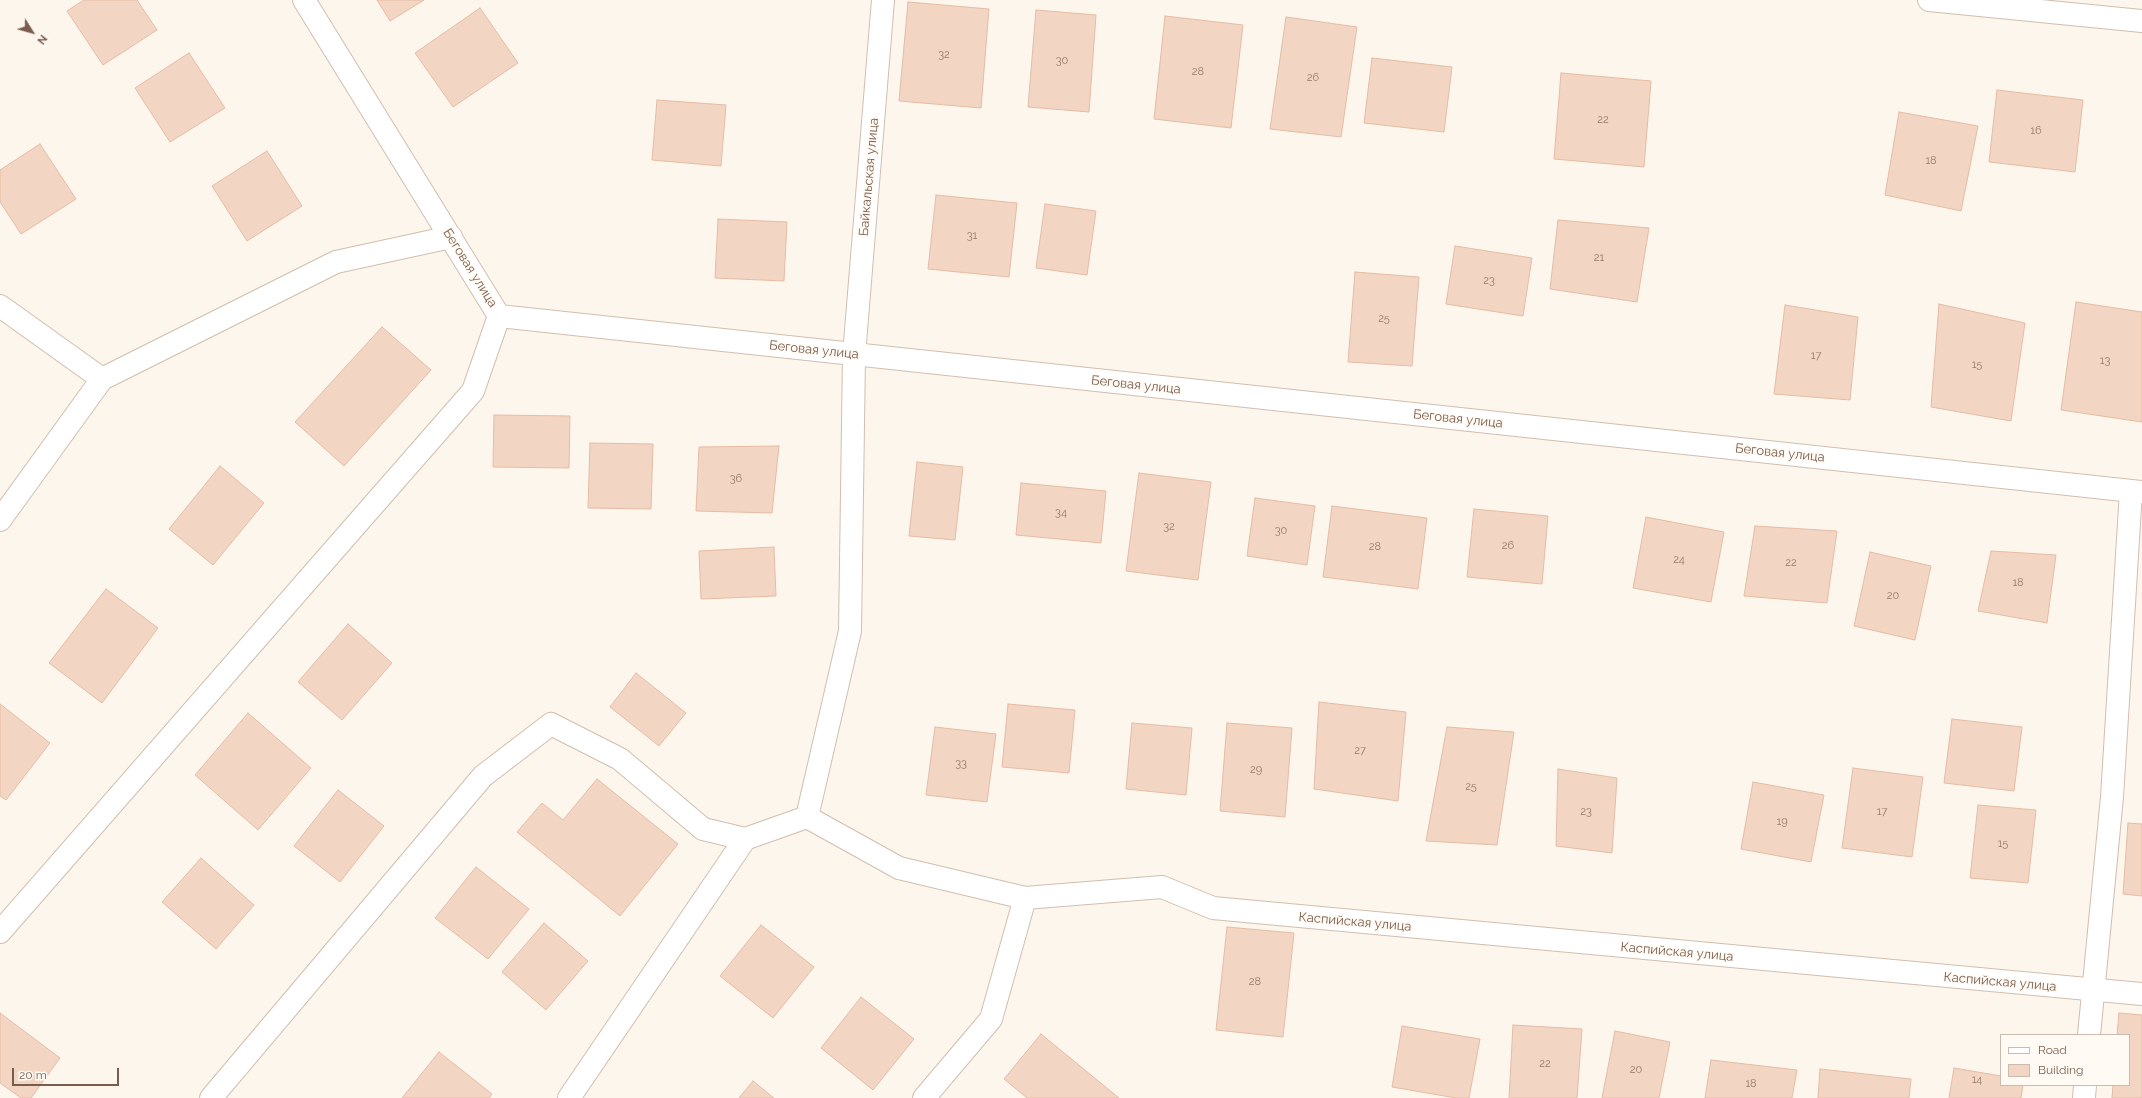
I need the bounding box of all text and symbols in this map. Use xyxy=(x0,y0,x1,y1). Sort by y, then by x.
north arrow xyxy=(12,12,52,52)
text: N xyxy=(34,32,50,47)
house number: 32 xyxy=(938,48,950,62)
house number: 30 xyxy=(1056,54,1068,68)
house number: 28 xyxy=(1192,65,1204,79)
house number: 26 xyxy=(1307,71,1319,85)
house number: 22 xyxy=(1597,113,1609,127)
street label: Байкальская улица xyxy=(856,117,882,237)
house number: 16 xyxy=(2030,124,2042,138)
house number: 18 xyxy=(1925,154,1937,168)
street label: Беговая улица xyxy=(440,226,500,310)
house number: 31 xyxy=(967,229,977,243)
house number: 21 xyxy=(1594,251,1604,265)
house number: 23 xyxy=(1483,274,1495,288)
house number: 25 xyxy=(1378,312,1390,326)
street label: Беговая улица xyxy=(768,338,860,362)
house number: 17 xyxy=(1811,349,1821,363)
house number: 13 xyxy=(2100,354,2110,368)
house number: 15 xyxy=(1972,358,1982,372)
street label: Беговая улица xyxy=(1090,373,1182,397)
street label: Беговая улица xyxy=(1412,407,1504,431)
street label: Беговая улица xyxy=(1734,441,1826,465)
house number: 36 xyxy=(730,472,742,486)
house number: 34 xyxy=(1055,506,1067,520)
house number: 32 xyxy=(1163,520,1175,534)
house number: 30 xyxy=(1275,524,1287,538)
house number: 26 xyxy=(1502,539,1514,553)
house number: 28 xyxy=(1369,540,1381,554)
house number: 24 xyxy=(1673,553,1685,567)
house number: 22 xyxy=(1785,556,1797,570)
house number: 18 xyxy=(2012,576,2024,590)
house number: 20 xyxy=(1887,589,1899,603)
house number: 27 xyxy=(1354,744,1366,758)
house number: 33 xyxy=(955,757,967,771)
house number: 29 xyxy=(1250,763,1262,777)
house number: 25 xyxy=(1465,780,1477,794)
house number: 23 xyxy=(1580,805,1592,819)
house number: 17 xyxy=(1877,805,1887,819)
house number: 19 xyxy=(1776,815,1788,829)
house number: 15 xyxy=(1998,837,2008,851)
street label: Каспийская улица xyxy=(1298,909,1412,935)
street label: Каспийская улица xyxy=(1620,939,1734,965)
street label: Каспийская улица xyxy=(1943,969,2057,995)
house number: 28 xyxy=(1249,975,1261,989)
legend xyxy=(2000,1034,2130,1086)
text: Road xyxy=(2038,1043,2067,1057)
house number: 22 xyxy=(1539,1057,1551,1071)
scale bar xyxy=(14,1060,121,1086)
house number: 20 xyxy=(1630,1063,1642,1077)
text: Building xyxy=(2038,1063,2084,1077)
text: 20 m xyxy=(19,1068,47,1082)
house number: 14 xyxy=(1972,1073,1982,1087)
house number: 18 xyxy=(1745,1077,1757,1091)

